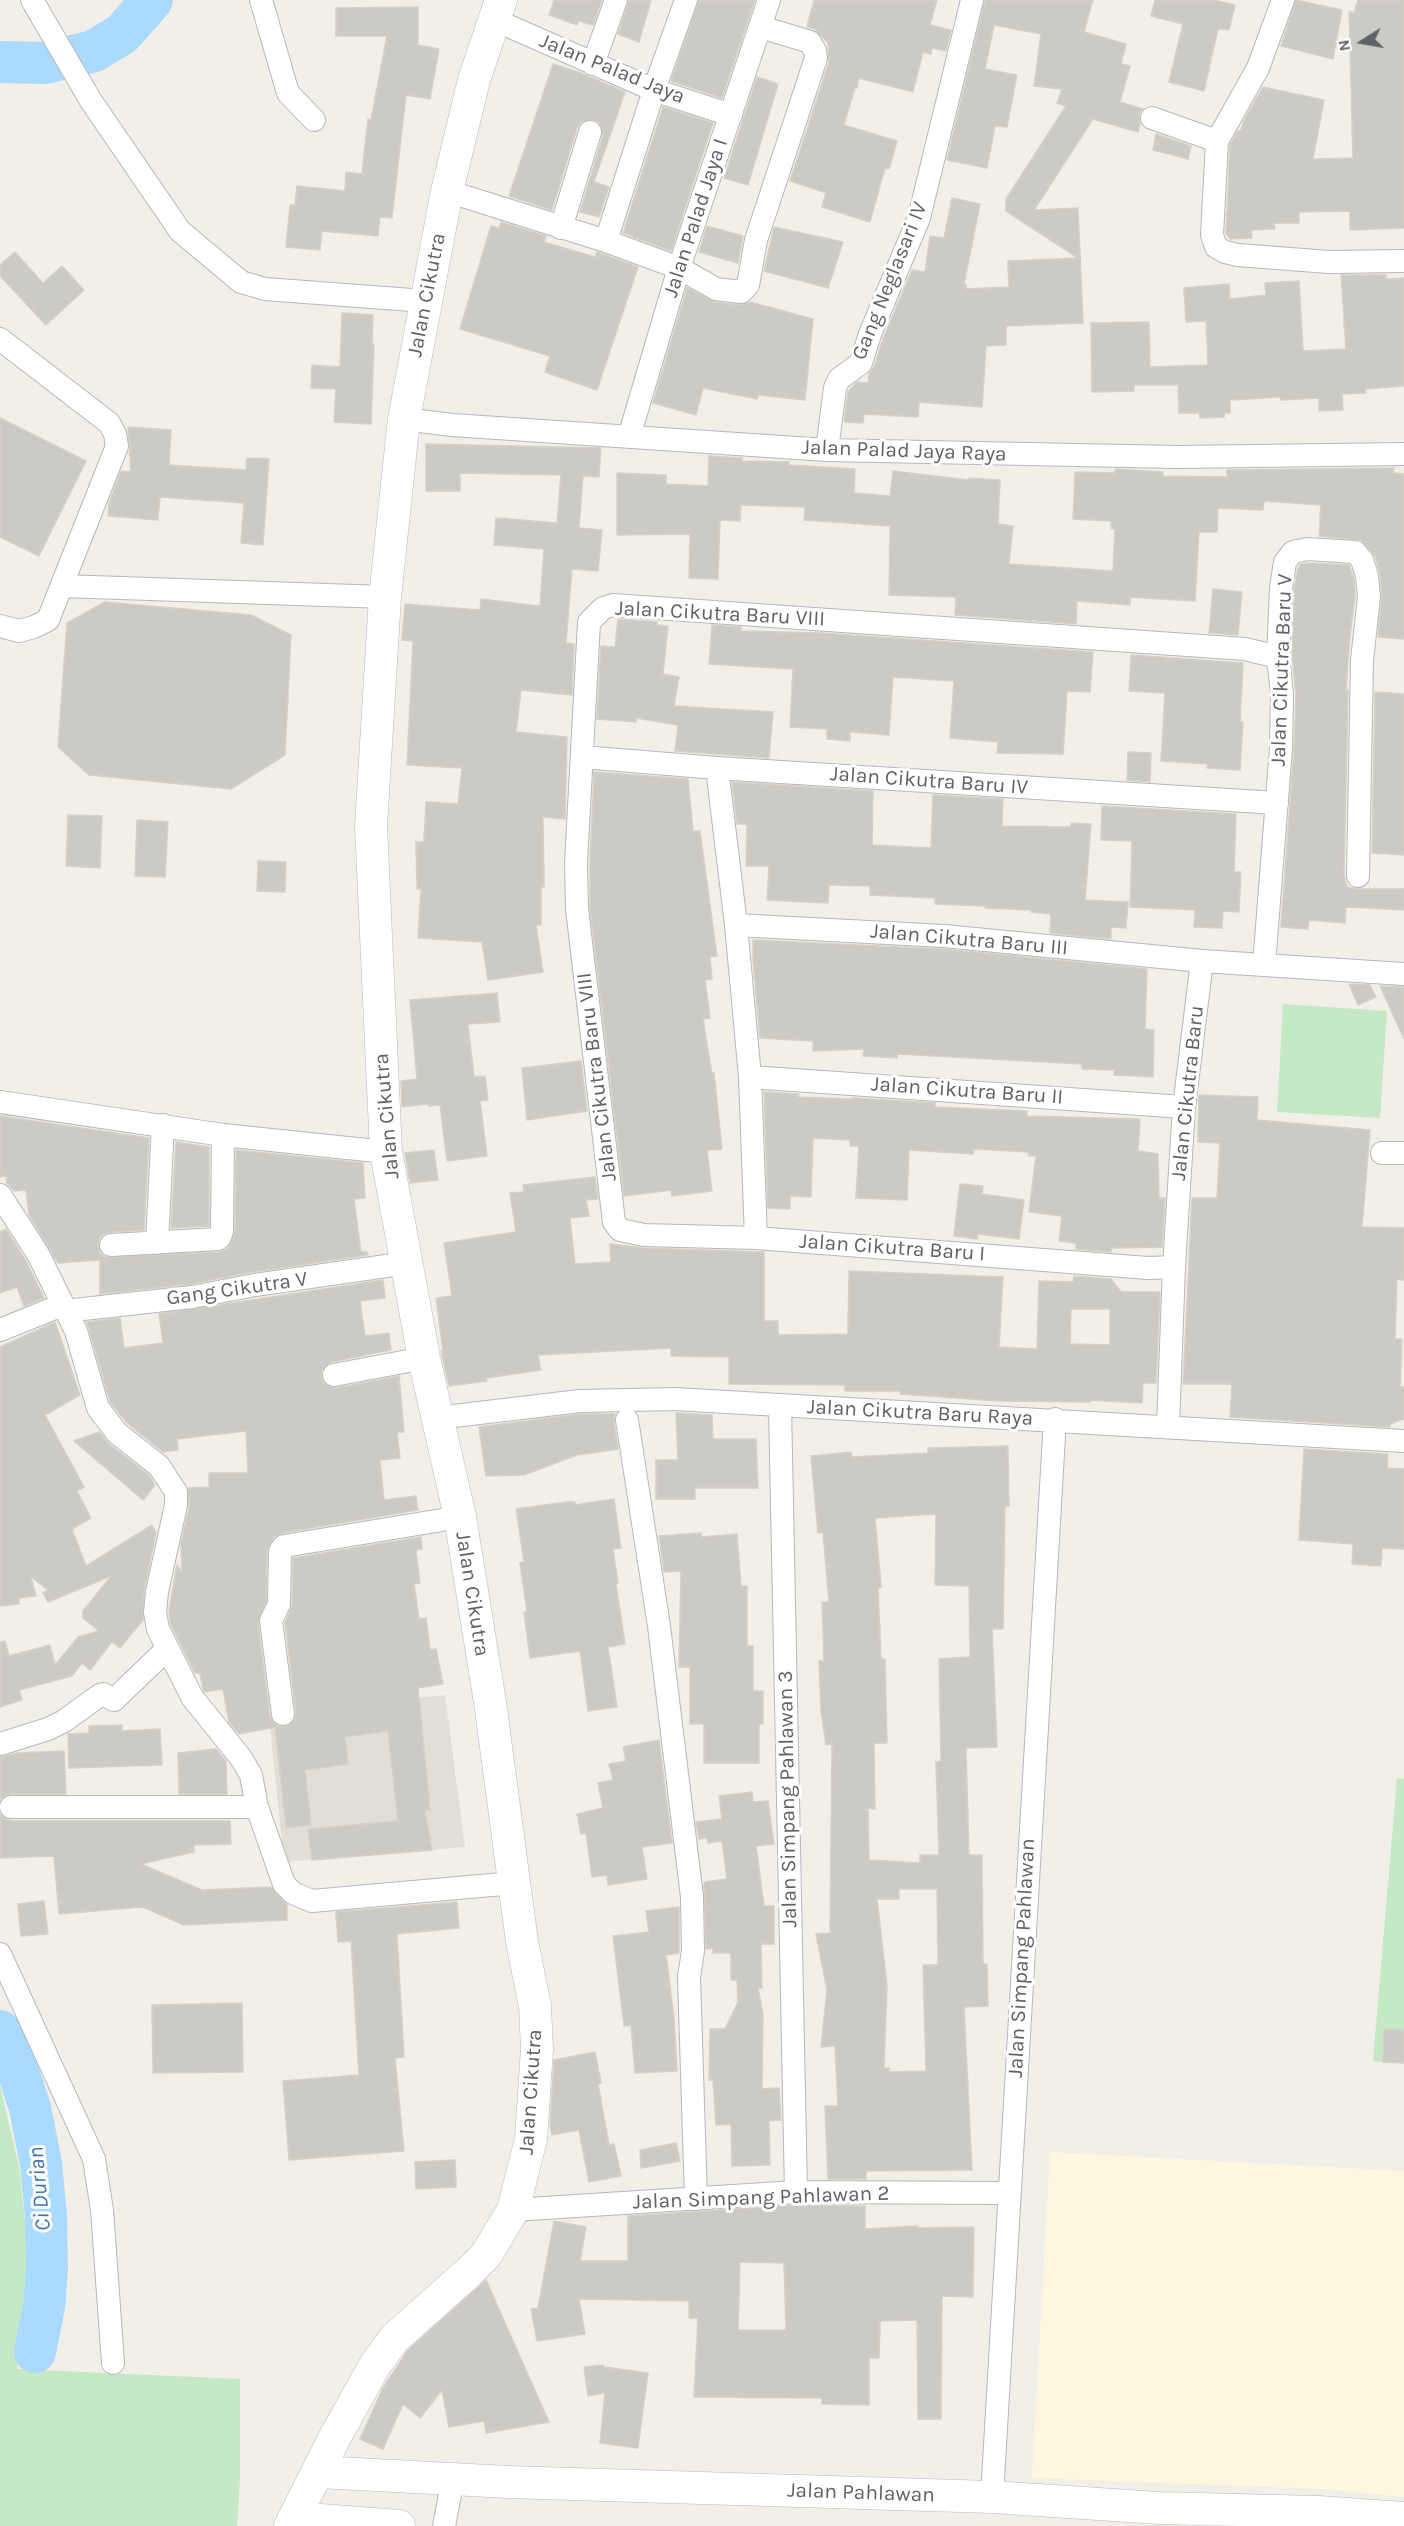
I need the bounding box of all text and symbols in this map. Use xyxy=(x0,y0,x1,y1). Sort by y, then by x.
north arrow xyxy=(1332,12,1392,72)
street label: Jalan Palad Jaya xyxy=(536,28,688,110)
text: N xyxy=(1333,38,1354,53)
street label: Jalan Palad Jaya I xyxy=(658,135,734,301)
street label: Gang Neglasari IV xyxy=(847,198,933,364)
street label: Jalan Cikutra xyxy=(403,231,451,359)
street label: Jalan Palad Jaya Raya xyxy=(801,435,1007,467)
street label: Jalan Cikutra Baru V xyxy=(1266,573,1298,767)
street label: Jalan Cikutra Baru VIII xyxy=(614,596,826,632)
street label: Jalan Cikutra Baru IV xyxy=(829,762,1029,800)
street label: Jalan Cikutra Baru III xyxy=(869,919,1069,961)
street label: Jalan Cikutra Baru VIII xyxy=(572,971,622,1183)
street label: Jalan Cikutra Baru xyxy=(1166,1004,1210,1182)
street label: Jalan Cikutra xyxy=(369,1052,405,1180)
street label: Jalan Cikutra Baru II xyxy=(870,1072,1064,1110)
street label: Jalan Cikutra Baru I xyxy=(798,1229,986,1267)
street label: Gang Cikutra V xyxy=(165,1267,309,1311)
street label: Jalan Cikutra Baru Raya xyxy=(806,1394,1034,1432)
street label: Jalan Cikutra xyxy=(450,1530,494,1658)
street label: Jalan Simpang Pahlawan 3 xyxy=(773,1670,803,1928)
street label: Jalan Simpang Pahlawan xyxy=(1003,1838,1041,2078)
street label: Jalan Cikutra xyxy=(514,2028,548,2156)
water label: Ci Durian xyxy=(23,2146,57,2232)
street label: Jalan Simpang Pahlawan 2 xyxy=(632,2181,890,2215)
street label: Jalan Pahlawan xyxy=(787,2478,935,2508)

